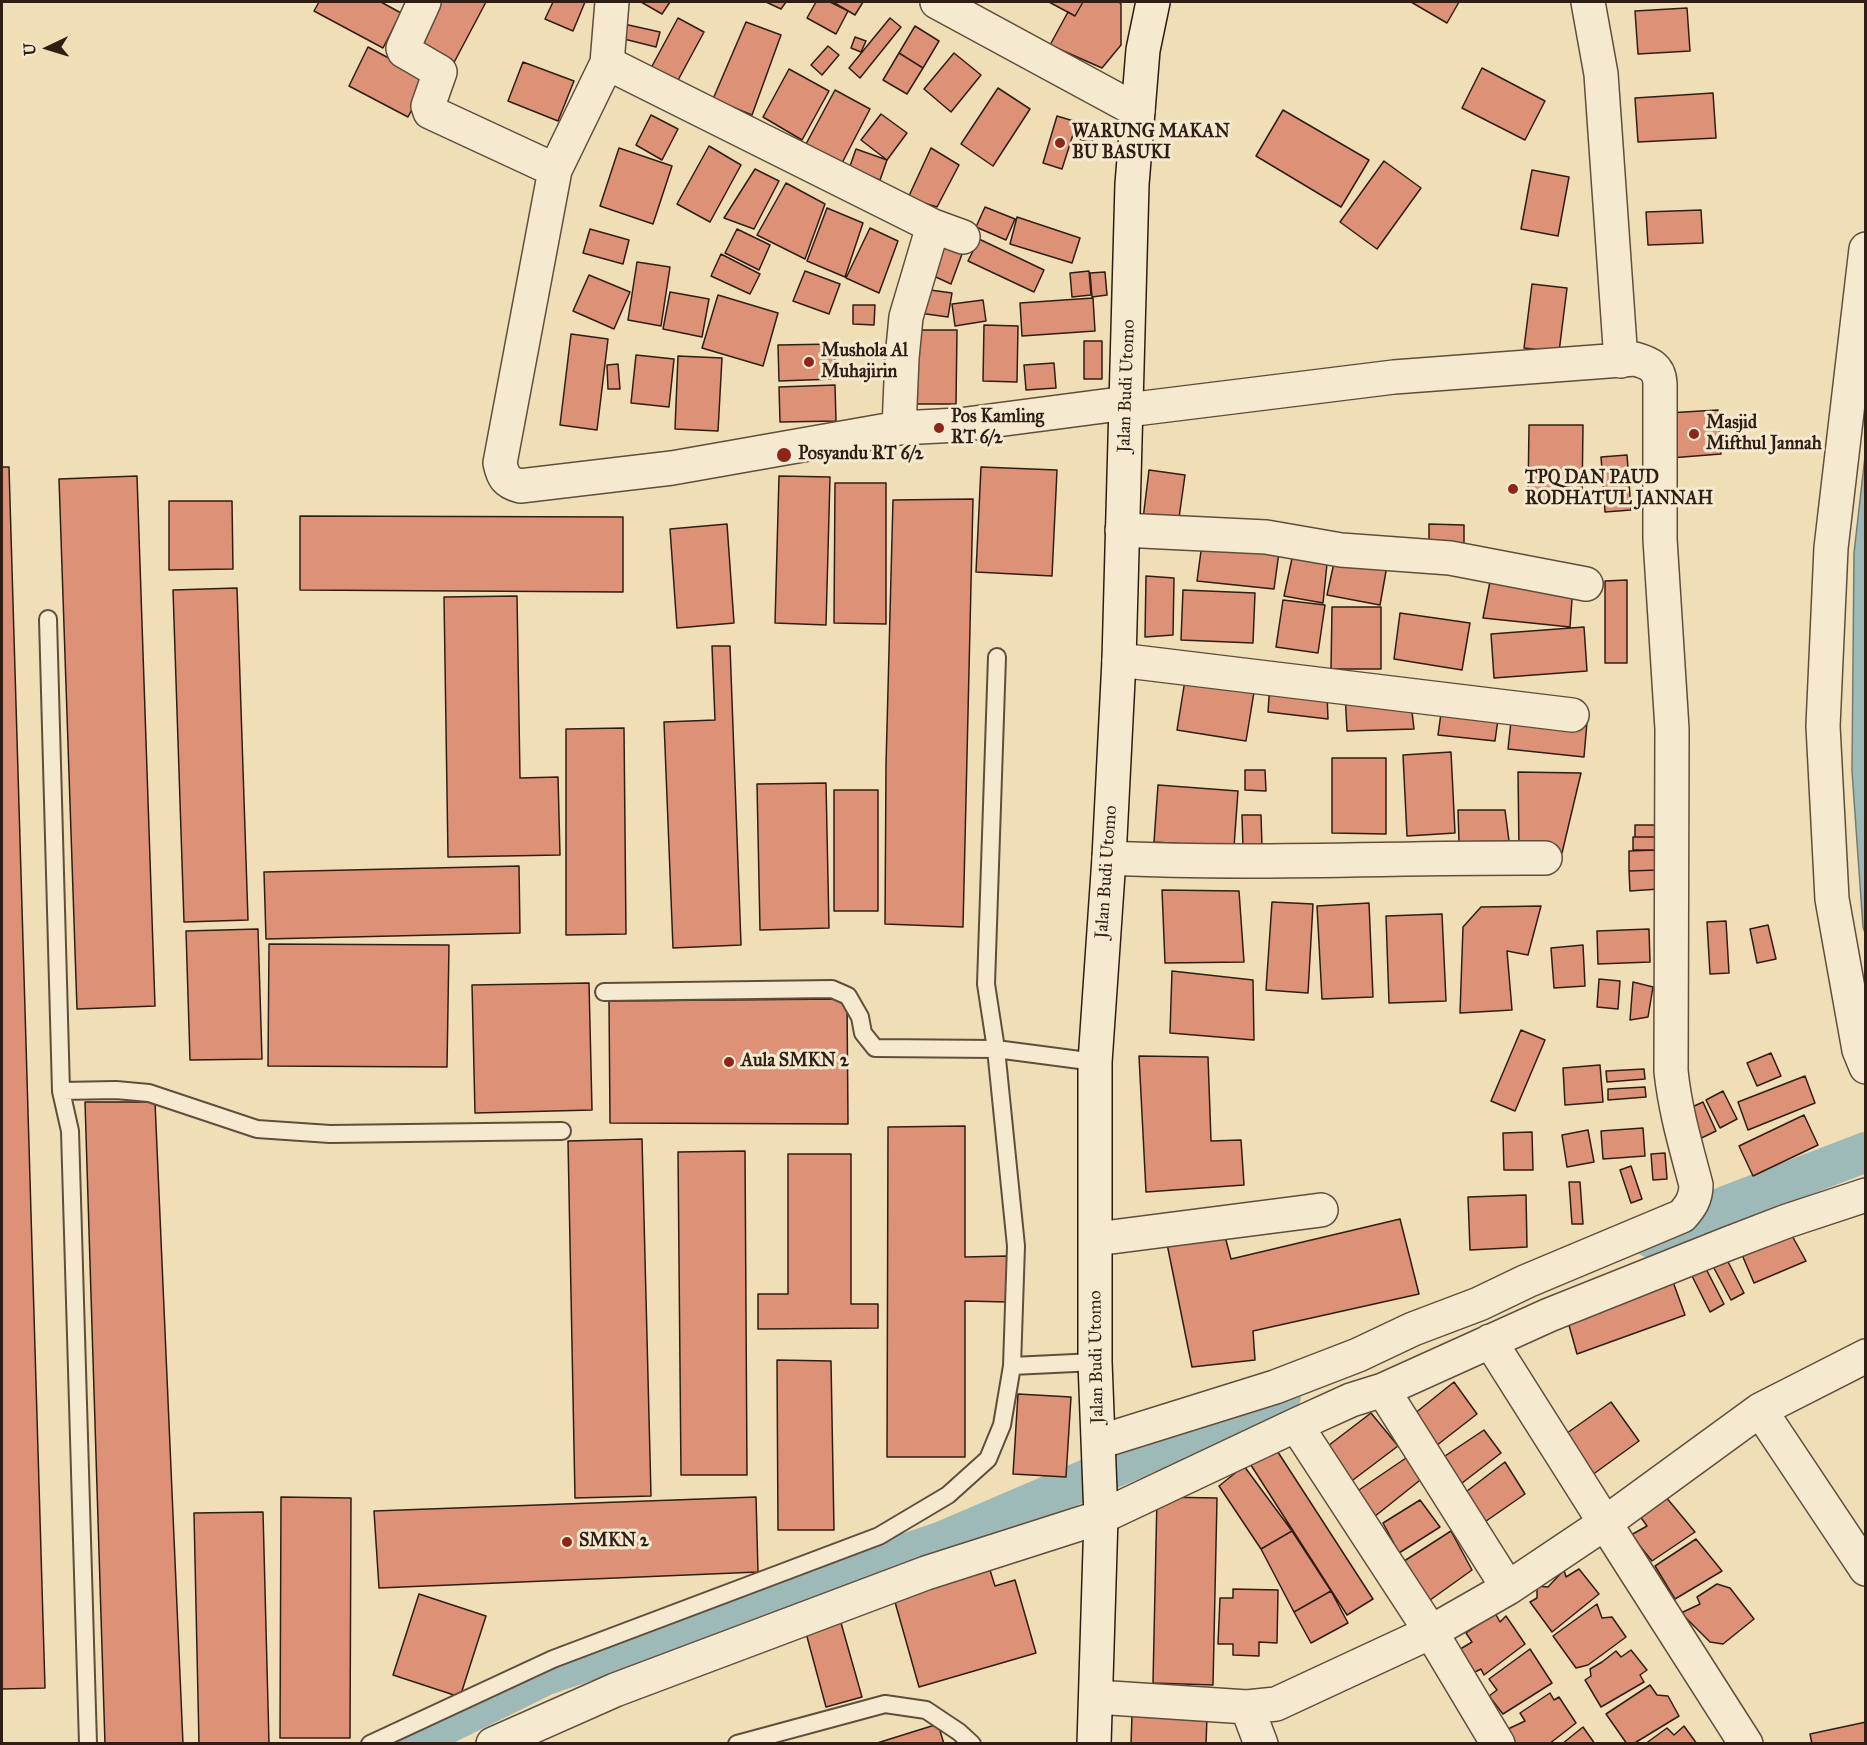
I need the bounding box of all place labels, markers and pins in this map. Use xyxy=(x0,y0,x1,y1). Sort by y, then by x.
place label: WARUNG MAKAN BU BASUKI xyxy=(1072,122,1230,164)
marker: WARUNG MAKAN BU BASUKI xyxy=(1053,136,1067,150)
place label: Mushola Al Muhajirin xyxy=(821,341,908,384)
marker: Mushola Al Muhajirin xyxy=(802,355,816,369)
place label: Pos Kamling RT 6/2 xyxy=(951,407,1044,450)
place label: Masjid Mifthul Jannah xyxy=(1706,413,1822,456)
marker: Pos Kamling RT 6/2 xyxy=(932,421,946,435)
marker: Masjid Mifthul Jannah xyxy=(1687,427,1701,441)
place label: Posyandu RT 6/2 xyxy=(798,444,923,466)
marker: Posyandu RT 6/2 xyxy=(775,446,793,464)
place label: TPQ DAN PAUD RODHATUL JANNAH xyxy=(1525,468,1713,510)
marker: TPQ DAN PAUD RODHATUL JANNAH xyxy=(1506,482,1520,496)
place label: Aula SMKN 2 xyxy=(741,1051,849,1073)
marker: Aula SMKN 2 xyxy=(722,1055,736,1069)
place label: SMKN 2 xyxy=(579,1531,649,1553)
marker: SMKN 2 xyxy=(560,1535,574,1549)

